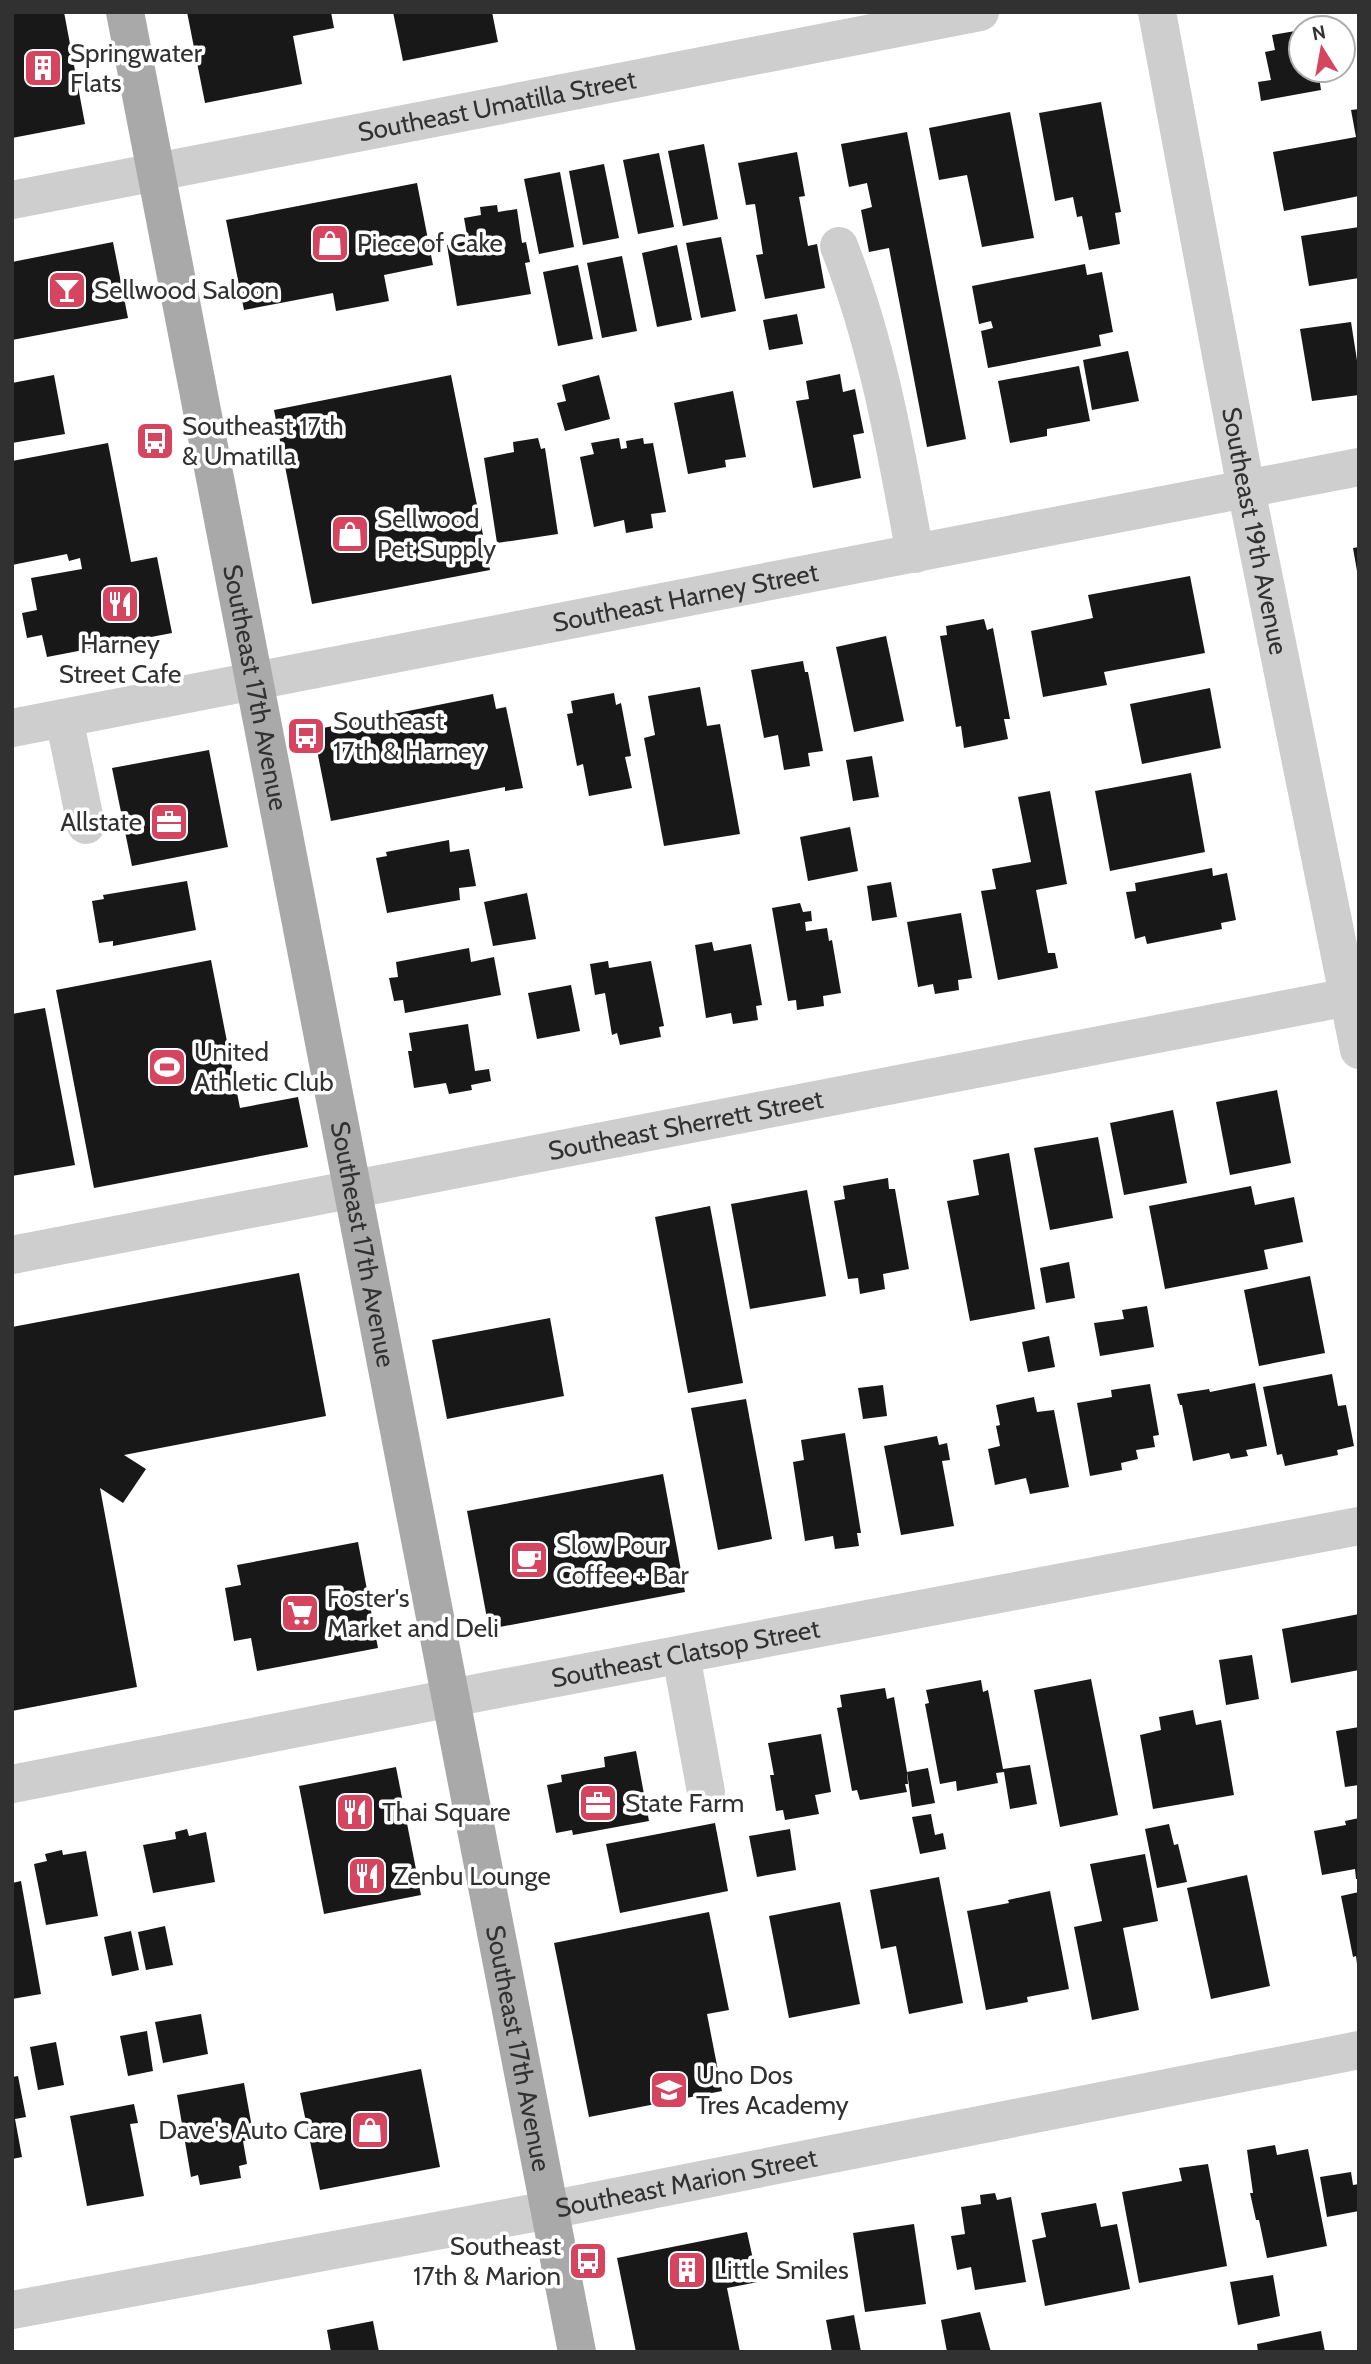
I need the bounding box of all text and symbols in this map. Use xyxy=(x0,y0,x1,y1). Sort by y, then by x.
north arrow xyxy=(1287,14,1357,84)
text: N xyxy=(1310,20,1328,45)
place label: Springwater Flats xyxy=(70,37,203,99)
building icon: Springwater Flats xyxy=(22,47,64,89)
street label: Southeast Umatilla Street xyxy=(355,63,639,148)
shop icon: Piece of Cake xyxy=(309,222,351,264)
place label: Piece of Cake xyxy=(357,227,503,259)
bar icon: Sellwood Saloon xyxy=(46,269,88,311)
place label: Sellwood Saloon xyxy=(94,274,279,306)
street label: Southeast 19th Avenue xyxy=(1215,404,1295,657)
place label: Southeast 17th & Umatilla xyxy=(182,410,344,472)
bus stop icon: Southeast 17th & Umatilla xyxy=(134,420,176,462)
place label: Sellwood Pet Supply xyxy=(377,503,496,565)
shop icon: Sellwood Pet Supply xyxy=(329,513,371,555)
street label: Southeast Harney Street xyxy=(550,556,821,639)
street label: Southeast 17th Avenue xyxy=(216,562,295,813)
restaurant icon: Harney Street Cafe xyxy=(99,583,141,625)
place label: Harney Street Cafe xyxy=(59,628,181,690)
place label: Southeast 17th & Harney xyxy=(333,705,485,767)
bus stop icon: Southeast 17th & Harney xyxy=(285,715,327,757)
office icon: Allstate xyxy=(148,801,190,843)
place label: Allstate xyxy=(60,806,142,838)
place label: United Athletic Club xyxy=(194,1036,334,1098)
sports icon: United Athletic Club xyxy=(146,1046,188,1088)
street label: Southeast Sherrett Street xyxy=(545,1083,826,1167)
street label: Southeast 17th Avenue xyxy=(324,1118,402,1370)
place label: Slow Pour Coffee + Bar xyxy=(556,1529,690,1591)
cafe icon: Slow Pour Coffee + Bar xyxy=(508,1539,550,1581)
place label: Foster's Market and Deli xyxy=(327,1582,499,1644)
supermarket icon: Foster's Market and Deli xyxy=(279,1592,321,1634)
street label: Southeast Clatsop Street xyxy=(549,1612,823,1694)
office icon: State Farm xyxy=(577,1782,619,1824)
place label: State Farm xyxy=(625,1787,744,1819)
restaurant icon: Thai Square xyxy=(334,1791,376,1833)
place label: Thai Square xyxy=(382,1796,511,1828)
restaurant icon: Zenbu Lounge xyxy=(346,1855,388,1897)
place label: Zenbu Lounge xyxy=(394,1860,551,1892)
street label: Southeast 17th Avenue xyxy=(479,1923,558,2174)
place label: Uno Dos Tres Academy xyxy=(696,2059,849,2121)
school or university icon: Uno Dos Tres Academy xyxy=(648,2069,690,2111)
shop icon: Dave's Auto Care xyxy=(349,2109,391,2151)
place label: Dave's Auto Care xyxy=(158,2114,343,2146)
street label: Southeast Marion Street xyxy=(553,2141,820,2224)
place label: Southeast 17th & Marion xyxy=(413,2230,561,2292)
bus stop icon: Southeast 17th & Marion xyxy=(567,2240,609,2282)
building icon: Little Smiles xyxy=(666,2249,708,2291)
place label: Little Smiles xyxy=(714,2254,849,2286)

